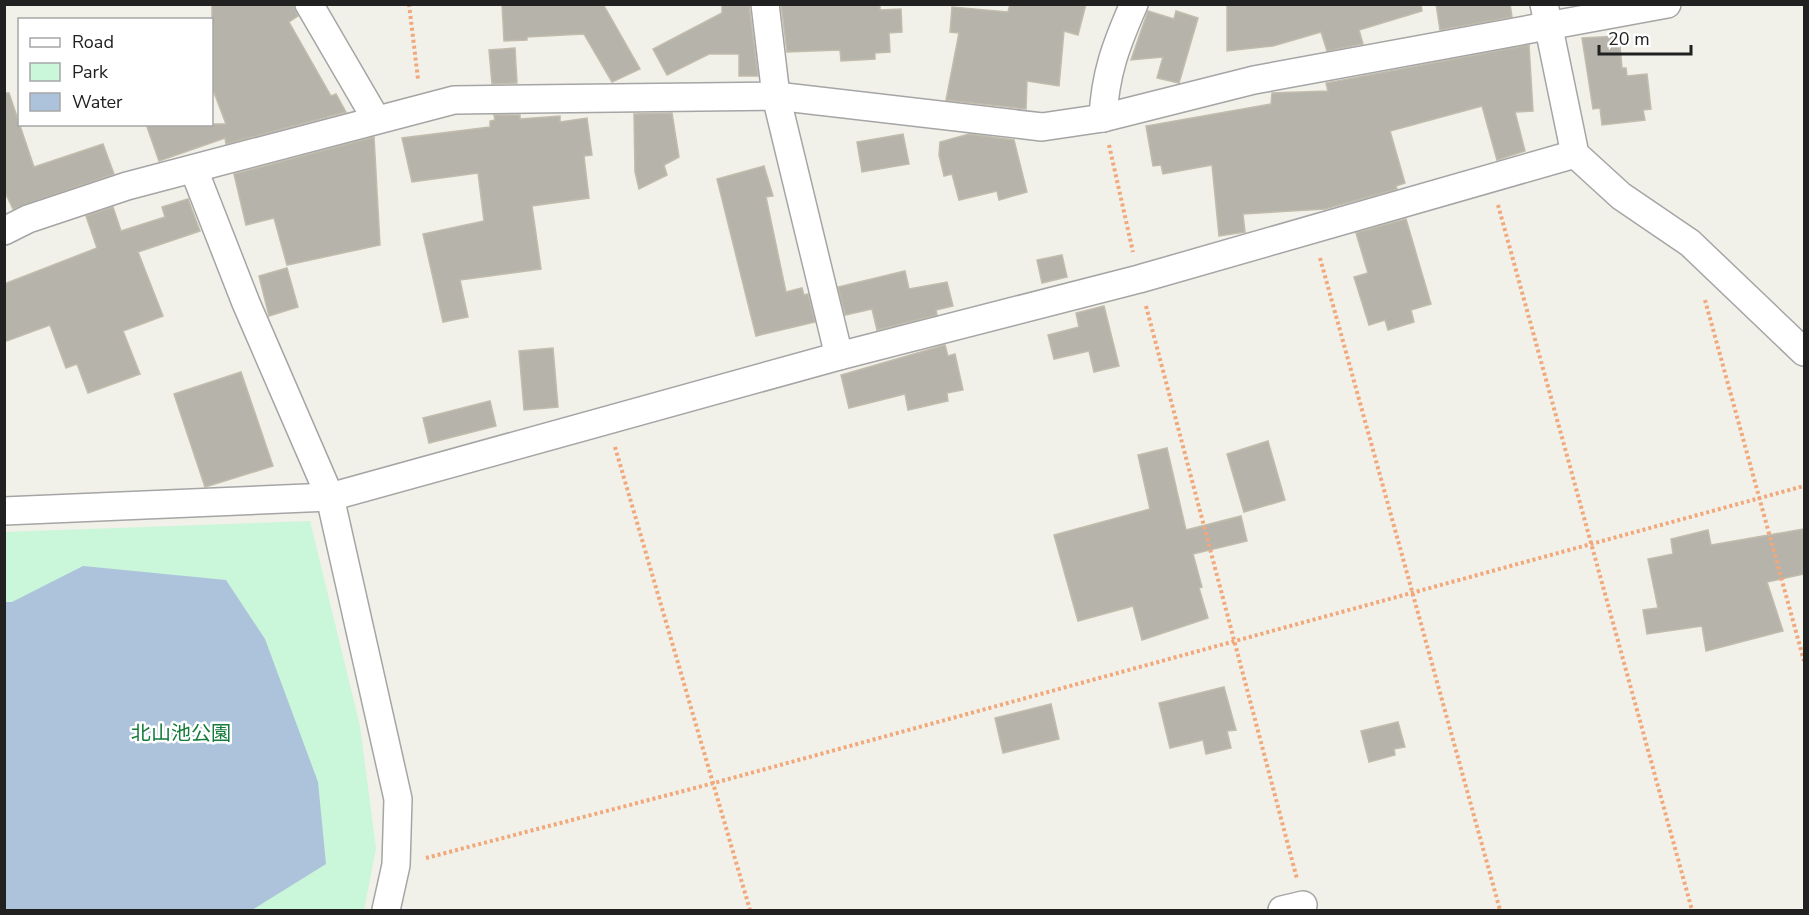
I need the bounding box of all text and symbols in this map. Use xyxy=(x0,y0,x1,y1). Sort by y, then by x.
legend xyxy=(18,18,213,126)
scale bar xyxy=(1599,18,1690,56)
text: 20 m xyxy=(1608,27,1650,51)
text: Road xyxy=(72,30,114,54)
text: Park xyxy=(72,60,109,84)
text: Water xyxy=(72,90,123,114)
park label: 北山池公園 xyxy=(131,720,231,747)

